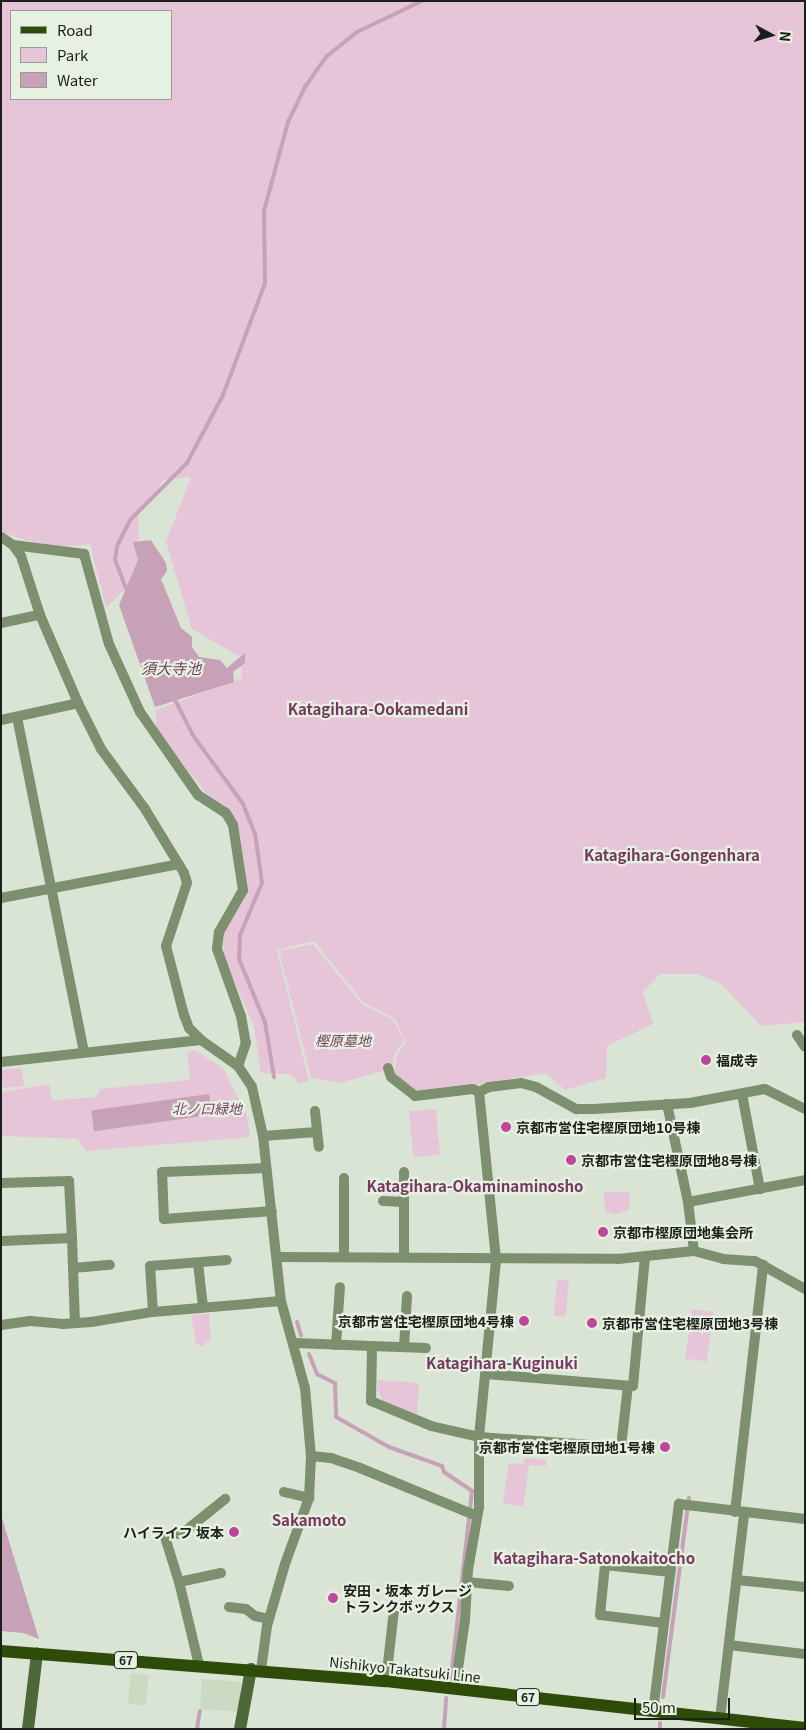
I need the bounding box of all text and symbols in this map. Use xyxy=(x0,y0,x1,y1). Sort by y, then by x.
legend xyxy=(10,10,172,100)
north arrow xyxy=(746,10,796,60)
text: Road xyxy=(57,19,93,40)
text: N xyxy=(775,30,796,43)
text: Park xyxy=(57,44,88,65)
text: Water xyxy=(57,69,98,90)
water label: 須大寺池 xyxy=(141,659,201,677)
district label: Katagihara-Ookamedani xyxy=(288,700,468,718)
district label: Katagihara-Gongenhara xyxy=(584,846,760,864)
park label: 樫原墓地 xyxy=(315,1032,371,1048)
place label: 福成寺 xyxy=(716,1052,758,1068)
marker: 福成寺 xyxy=(700,1054,712,1066)
park label: 北ノ口緑地 xyxy=(172,1100,242,1116)
place label: 京都市営住宅樫原団地10号棟 xyxy=(516,1119,701,1135)
marker: 京都市営住宅樫原団地10号棟 xyxy=(500,1121,512,1133)
place label: 京都市営住宅樫原団地8号棟 xyxy=(581,1152,757,1168)
marker: 京都市営住宅樫原団地8号棟 xyxy=(565,1154,577,1166)
district label: Katagihara-Okaminaminosho xyxy=(367,1177,583,1195)
place label: 京都市樫原団地集会所 xyxy=(613,1224,753,1240)
marker: 京都市樫原団地集会所 xyxy=(597,1226,609,1238)
place label: 京都市営住宅樫原団地4号棟 xyxy=(338,1313,514,1329)
marker: 京都市営住宅樫原団地4号棟 xyxy=(518,1315,530,1327)
place label: 京都市営住宅樫原団地3号棟 xyxy=(602,1315,778,1331)
marker: 京都市営住宅樫原団地3号棟 xyxy=(586,1317,598,1329)
district label: Katagihara-Kuginuki xyxy=(426,1354,578,1372)
place label: 京都市営住宅樫原団地1号棟 xyxy=(479,1439,655,1455)
marker: 京都市営住宅樫原団地1号棟 xyxy=(659,1441,671,1453)
district label: Sakamoto xyxy=(272,1511,346,1529)
place label: ハイライフ 坂本 xyxy=(123,1524,224,1540)
marker: ハイライフ 坂本 xyxy=(228,1526,240,1538)
district label: Katagihara-Satonokaitocho xyxy=(493,1549,695,1567)
place label: 安田・坂本 ガレージ トランクボックス xyxy=(343,1582,472,1614)
marker: 安田・坂本 ガレージ トランクボックス xyxy=(327,1592,339,1604)
road number: 67 xyxy=(114,1650,138,1670)
street label: Nishikyo Takatsuki Line xyxy=(328,1653,482,1685)
road number: 67 xyxy=(516,1688,540,1706)
scale bar xyxy=(636,1688,732,1720)
text: 50 m xyxy=(642,1696,676,1717)

